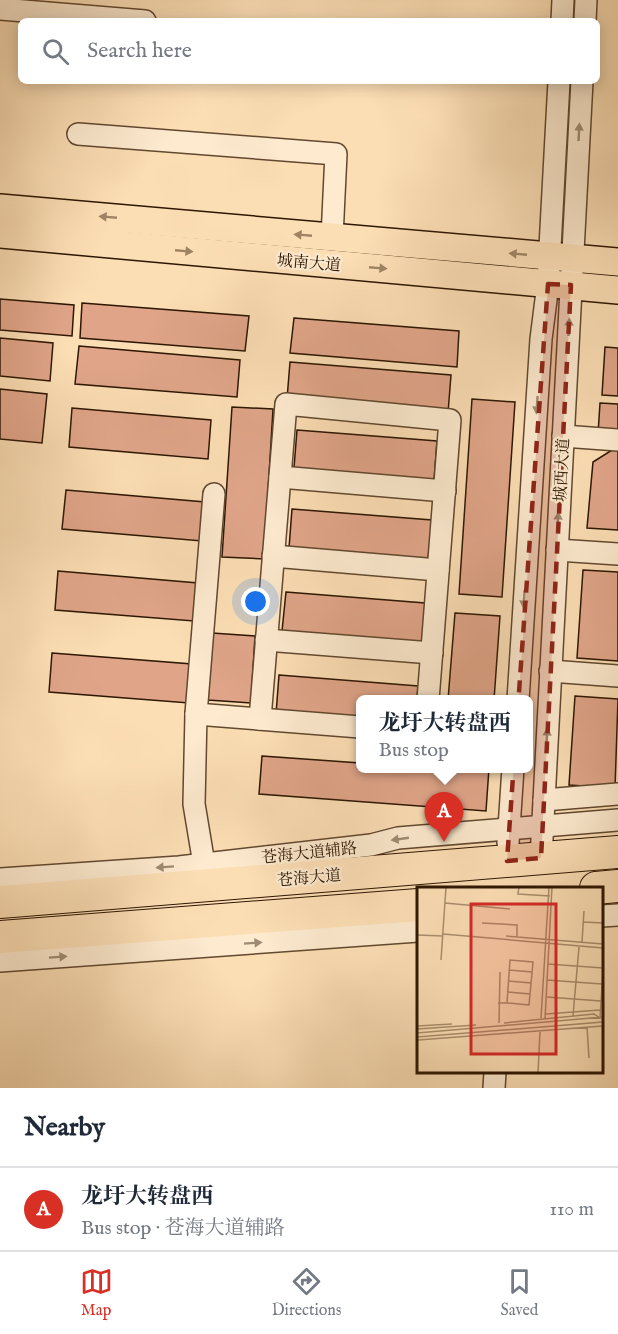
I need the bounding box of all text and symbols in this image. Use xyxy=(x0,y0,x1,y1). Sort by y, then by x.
search box xyxy=(18,18,600,84)
icon: search xyxy=(39,35,72,68)
text: Search here xyxy=(87,37,192,65)
one-way arrow xyxy=(575,122,584,141)
one-way arrow xyxy=(99,212,118,222)
one-way arrow xyxy=(293,230,312,240)
one-way arrow xyxy=(174,246,193,256)
one-way arrow xyxy=(508,249,527,259)
street label: 城南大道 xyxy=(276,251,342,277)
one-way arrow xyxy=(368,263,387,273)
one-way arrow xyxy=(564,317,573,336)
one-way arrow xyxy=(532,395,542,414)
street label: 城西大道 xyxy=(551,438,575,503)
one-way arrow xyxy=(554,512,563,531)
your location xyxy=(241,587,270,616)
one-way arrow xyxy=(519,590,529,609)
popup xyxy=(356,695,533,773)
text: 龙圩大转盘西 xyxy=(378,710,511,738)
one-way arrow xyxy=(542,728,552,747)
text: Bus stop xyxy=(378,738,449,763)
pin: A xyxy=(424,792,464,842)
one-way arrow xyxy=(391,834,410,843)
street label: 苍海大道辅路 xyxy=(260,839,358,869)
one-way arrow xyxy=(156,863,175,872)
street label: 苍海大道 xyxy=(276,866,342,892)
inset map xyxy=(417,887,603,1073)
one-way arrow xyxy=(243,938,262,948)
one-way arrow xyxy=(49,952,68,961)
text: Nearby xyxy=(24,1111,105,1144)
text: 龙圩大转盘西 xyxy=(81,1183,213,1211)
text: A xyxy=(37,1197,50,1222)
text: 110 m xyxy=(550,1197,594,1222)
text: Bus stop · 苍海大道辅路 xyxy=(81,1216,285,1241)
tab: Map xyxy=(80,1265,113,1321)
tab: Directions xyxy=(272,1265,341,1321)
tab: Saved xyxy=(501,1265,538,1321)

